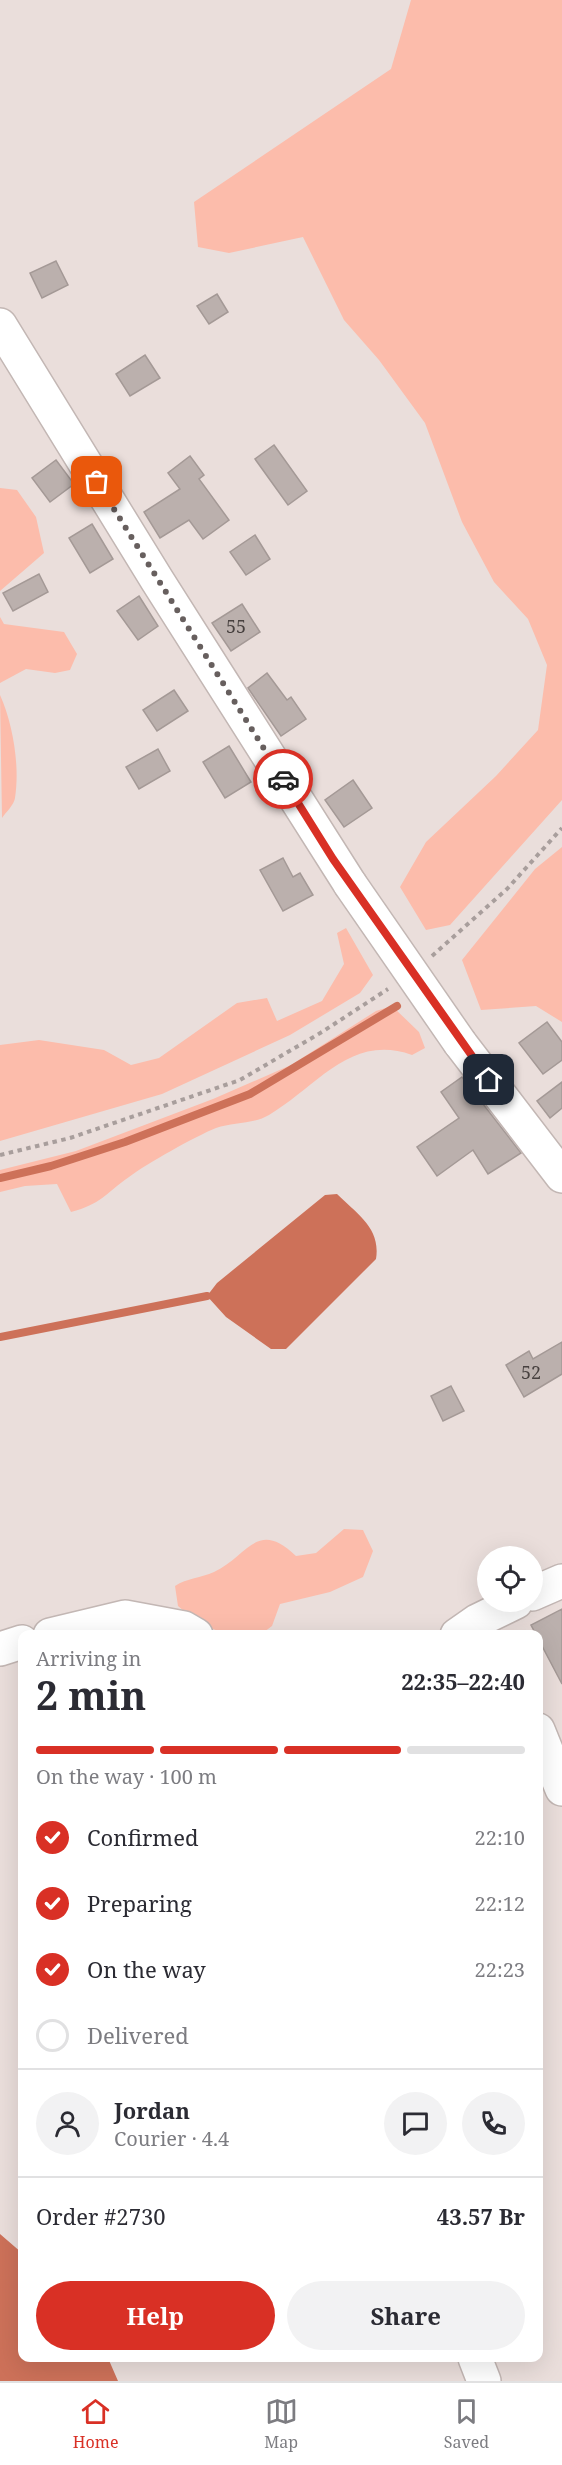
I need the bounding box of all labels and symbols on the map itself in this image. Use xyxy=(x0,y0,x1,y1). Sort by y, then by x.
pin xyxy=(71,456,122,507)
house number: 55 xyxy=(226,614,246,638)
courier xyxy=(253,749,313,809)
pin xyxy=(463,1054,514,1105)
house number: 52 xyxy=(521,1360,541,1384)

